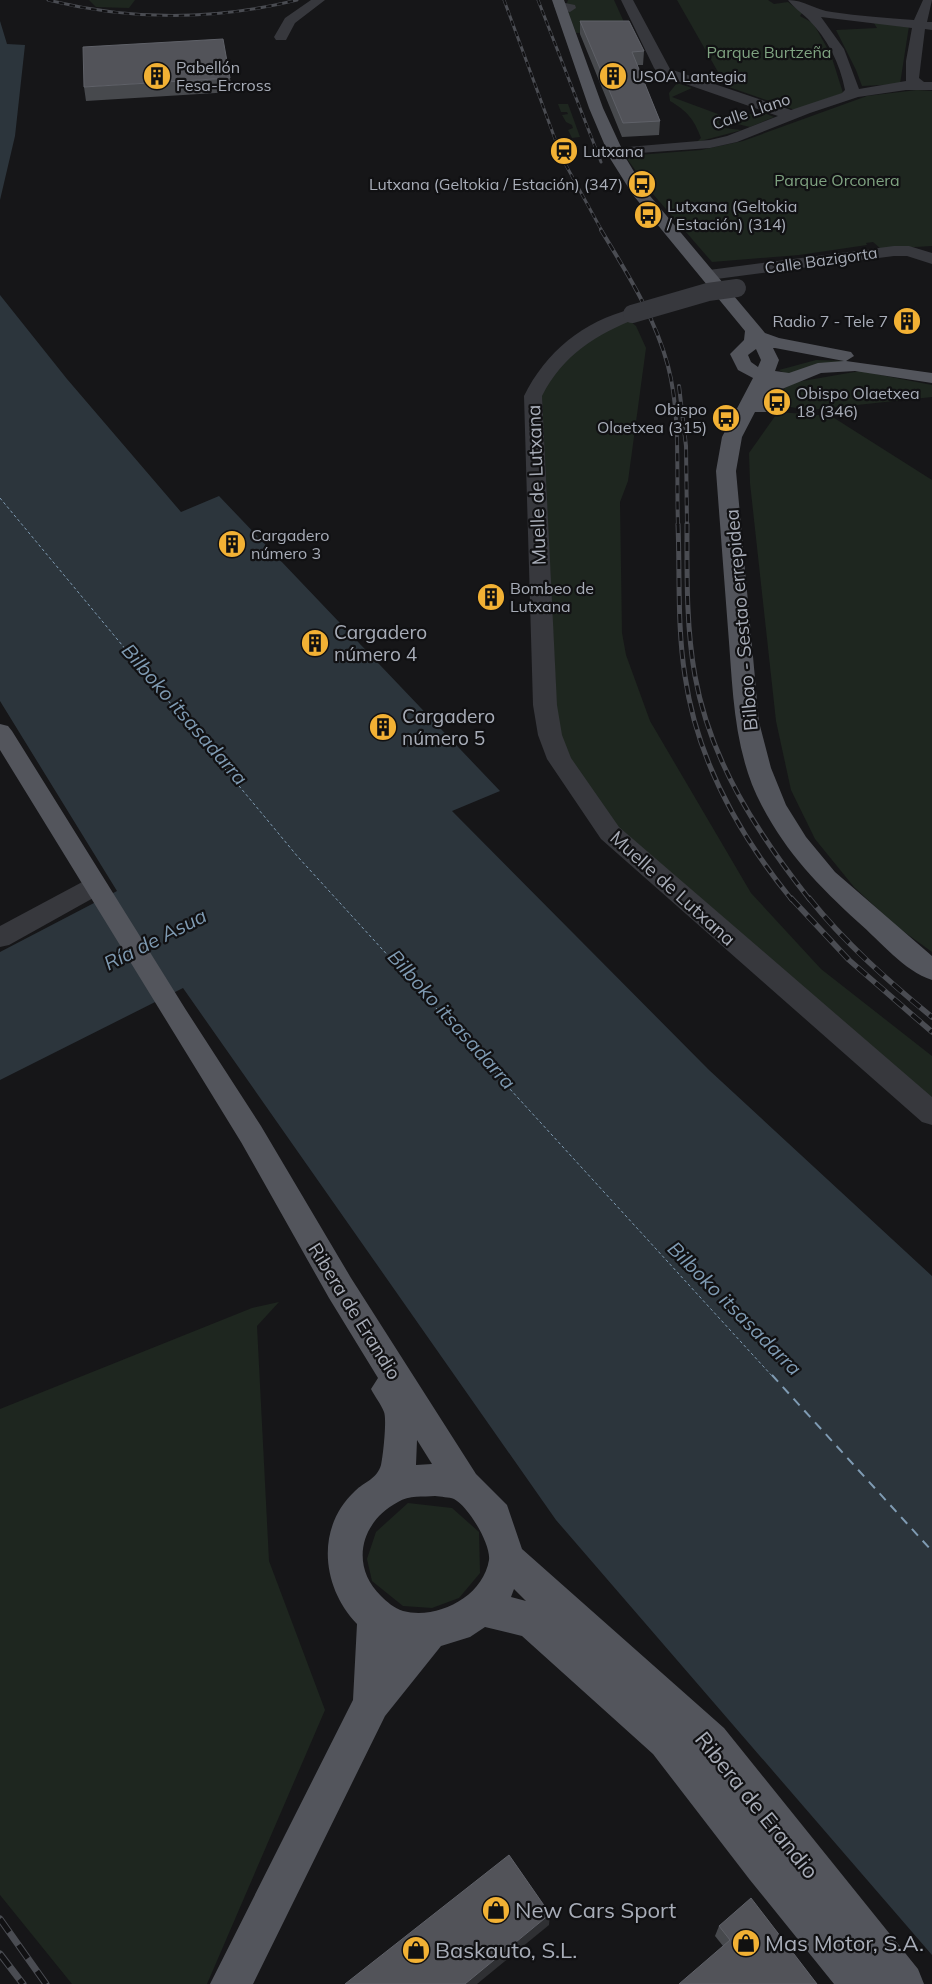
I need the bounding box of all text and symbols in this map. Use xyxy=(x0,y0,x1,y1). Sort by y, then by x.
park label: Parque Burtzeña xyxy=(707,42,831,62)
place label: Pabellón Fesa-Ercross xyxy=(176,57,272,95)
building icon: Pabellón Fesa-Ercross xyxy=(142,61,172,91)
building icon: USOA Lantegia xyxy=(598,61,628,91)
place label: USOA Lantegia xyxy=(632,66,747,86)
street label: Calle Llano xyxy=(709,88,793,134)
station icon: Lutxana xyxy=(549,136,579,166)
place label: Lutxana xyxy=(583,141,644,161)
bus stop icon: Lutxana (Geltokia / Estación) (347) xyxy=(627,169,657,199)
park label: Parque Orconera xyxy=(774,170,900,190)
place label: Lutxana (Geltokia / Estación) (347) xyxy=(369,174,623,194)
place label: Lutxana (Geltokia / Estación) (314) xyxy=(666,196,797,234)
bus stop icon: Lutxana (Geltokia / Estación) (314) xyxy=(633,200,663,230)
street label: Calle Bazigorta xyxy=(763,242,879,278)
building icon: Radio 7 - Tele 7 xyxy=(892,306,922,336)
place label: Radio 7 - Tele 7 xyxy=(772,311,888,331)
place label: Obispo Olaetxea 18 (346) xyxy=(796,383,920,421)
bus stop icon: Obispo Olaetxea 18 (346) xyxy=(762,387,792,417)
place label: Obispo Olaetxea (315) xyxy=(597,399,707,437)
bus stop icon: Obispo Olaetxea (315) xyxy=(711,403,741,433)
street label: Muelle de Lutxana xyxy=(521,404,551,566)
street label: Bilbao - Sestao errepidea xyxy=(719,508,763,732)
place label: Cargadero número 3 xyxy=(251,525,329,563)
building icon: Cargadero número 3 xyxy=(217,529,247,559)
place label: Bombeo de Lutxana xyxy=(510,578,594,616)
building icon: Bombeo de Lutxana xyxy=(476,582,506,612)
place label: Cargadero número 4 xyxy=(334,620,427,666)
building icon: Cargadero número 4 xyxy=(300,628,330,658)
water label: Bilboko itsasadarra xyxy=(117,638,253,790)
place label: Cargadero número 5 xyxy=(402,704,495,750)
building icon: Cargadero número 5 xyxy=(368,712,398,742)
street label: Muelle de Lutxana xyxy=(605,825,741,951)
water label: Ría de Asua xyxy=(99,902,211,976)
water label: Bilboko itsasadarra xyxy=(383,944,521,1094)
water label: Bilboko itsasadarra xyxy=(663,1236,807,1380)
street label: Ribera de Erandio xyxy=(303,1238,407,1384)
street label: Ribera de Erandio xyxy=(689,1726,825,1884)
shop icon: New Cars Sport xyxy=(481,1895,511,1925)
place label: New Cars Sport xyxy=(515,1896,677,1924)
shop icon: Mas Motor, S.A. xyxy=(731,1928,761,1958)
place label: Mas Motor, S.A. xyxy=(765,1929,924,1957)
shop icon: Baskauto, S.L. xyxy=(401,1935,431,1965)
place label: Baskauto, S.L. xyxy=(435,1936,577,1964)

